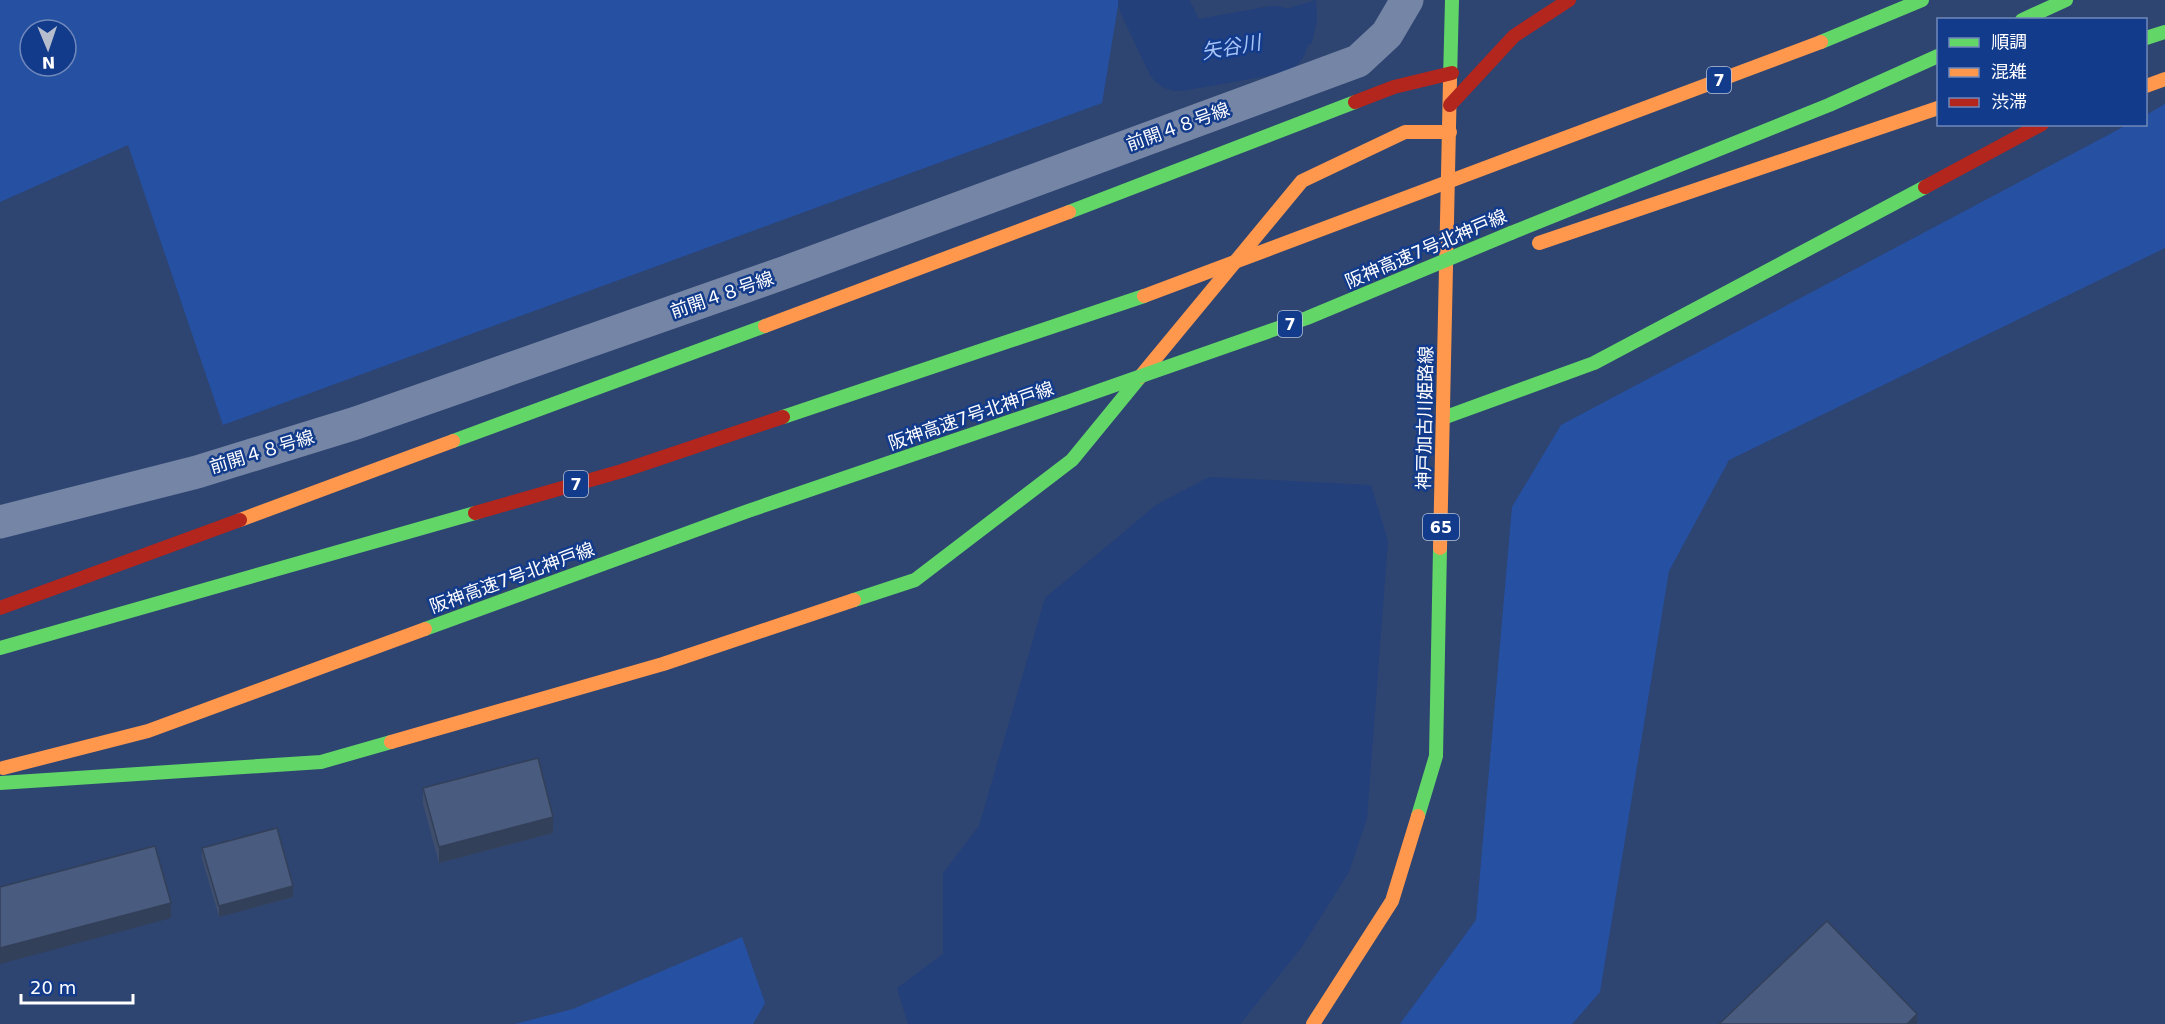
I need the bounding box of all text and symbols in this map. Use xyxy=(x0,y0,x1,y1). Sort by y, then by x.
north arrow xyxy=(18,18,78,78)
legend xyxy=(1937,18,2147,126)
water label: 矢谷川 xyxy=(1199,30,1265,64)
text: 順調 xyxy=(1991,31,2027,52)
text: N xyxy=(41,53,56,72)
text: 混雑 xyxy=(1991,61,2027,82)
road number: 7 xyxy=(1707,67,1731,93)
text: 渋滞 xyxy=(1991,91,2027,112)
street label: 前開４８号線 xyxy=(1123,98,1232,155)
street label: 阪神高速7号北神戸線 xyxy=(1342,205,1510,292)
street label: 前開４８号線 xyxy=(667,267,776,322)
road number: 7 xyxy=(1278,311,1302,337)
street label: 神戸加古川姫路線 xyxy=(1413,346,1436,490)
street label: 阪神高速7号北神戸線 xyxy=(885,377,1056,454)
street label: 前開４８号線 xyxy=(207,426,317,477)
road number: 7 xyxy=(564,471,588,497)
road number: 65 xyxy=(1423,514,1459,540)
street label: 阪神高速7号北神戸線 xyxy=(427,538,597,617)
scale bar xyxy=(21,967,134,1005)
text: 20 m xyxy=(30,977,76,998)

